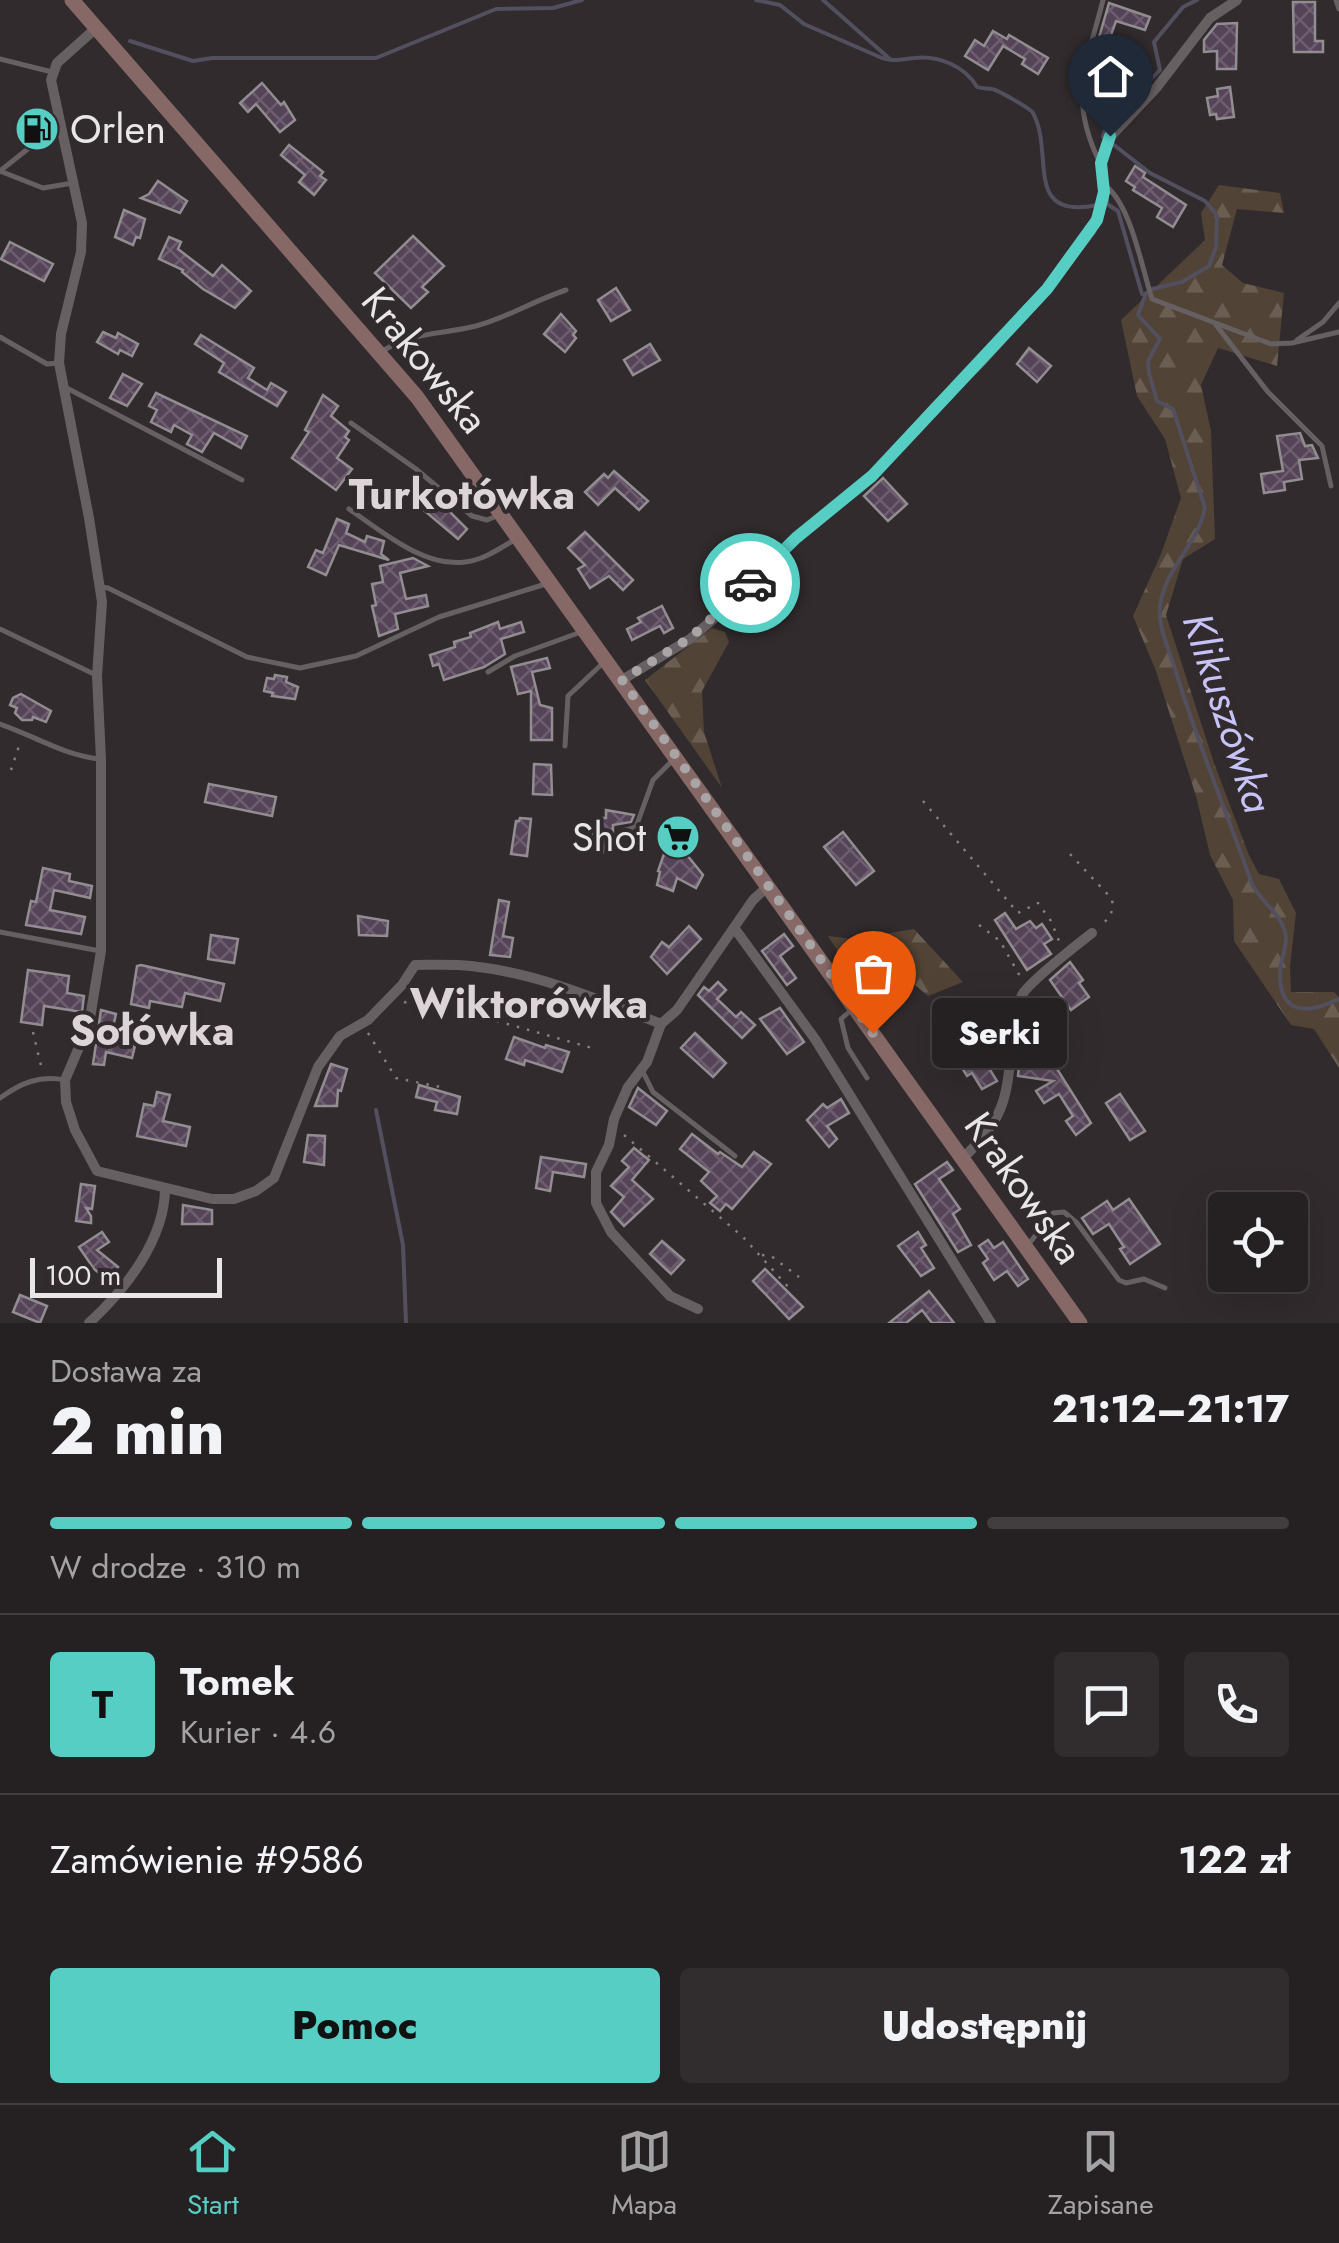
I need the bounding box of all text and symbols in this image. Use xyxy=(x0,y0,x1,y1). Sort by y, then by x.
pin xyxy=(1068,34,1153,137)
icon: home xyxy=(1083,49,1138,104)
place label: Orlen xyxy=(70,100,166,158)
fuel station icon: Orlen xyxy=(14,106,60,152)
street label: Krakowska xyxy=(348,274,502,446)
district label: Turkotówka xyxy=(349,464,575,525)
courier xyxy=(700,533,800,633)
icon: car xyxy=(723,556,778,611)
water label: Klikuszówka xyxy=(1167,605,1289,821)
place label: Shot xyxy=(572,808,646,866)
supermarket icon: Shot xyxy=(655,814,701,860)
pin xyxy=(831,931,916,1034)
icon: bag xyxy=(846,946,901,1001)
district label: Wiktorówka xyxy=(410,973,648,1034)
callout: Serki xyxy=(933,998,1068,1068)
district label: Sołówka xyxy=(69,1000,235,1061)
text: Serki xyxy=(958,1010,1041,1056)
street label: Krakowska xyxy=(950,1100,1098,1276)
map controls xyxy=(1208,1192,1308,1292)
button: locate xyxy=(1208,1192,1308,1292)
scale bar xyxy=(30,1253,222,1298)
text: 100 m xyxy=(45,1255,121,1296)
text: Dostawa za xyxy=(50,1348,202,1394)
text: 21:12–21:17 xyxy=(1052,1381,1289,1436)
text: 2 min xyxy=(50,1384,225,1478)
text: W drodze · 310 m xyxy=(50,1544,301,1590)
button: chat xyxy=(1054,1652,1159,1757)
button: phone xyxy=(1184,1652,1289,1757)
text: Tomek xyxy=(180,1654,295,1709)
text: T xyxy=(92,1677,113,1732)
text: Kurier · 4.6 xyxy=(180,1709,336,1755)
text: Zamówienie #9586 xyxy=(50,1832,364,1887)
text: 122 zł xyxy=(1178,1832,1289,1887)
button: Pomoc xyxy=(50,1968,660,2083)
button: Udostępnij xyxy=(680,1968,1289,2083)
tab: Start xyxy=(185,2124,240,2225)
tab: Mapa xyxy=(611,2124,677,2225)
tab: Zapisane xyxy=(1048,2124,1154,2225)

